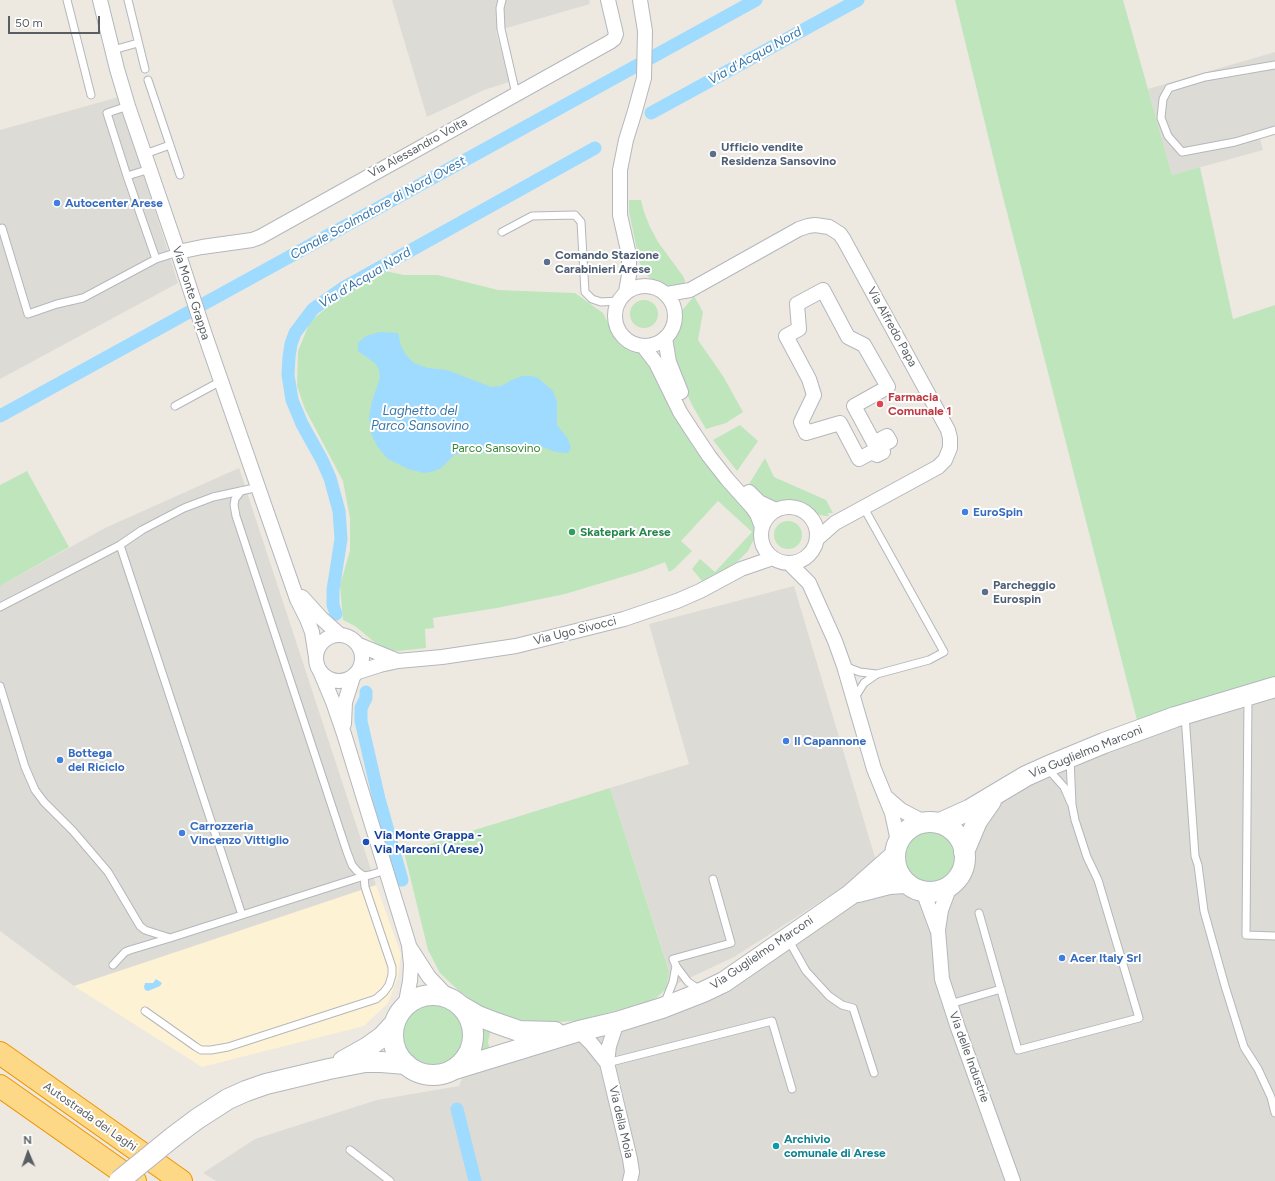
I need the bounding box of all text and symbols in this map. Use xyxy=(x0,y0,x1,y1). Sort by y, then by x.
scale bar xyxy=(10,8,102,34)
text: 50 m xyxy=(15,16,43,30)
water label: Via d'Acqua Nord xyxy=(706,24,804,88)
street label: Via Alessandro Volta xyxy=(366,115,470,181)
place label: Ufficio vendite Residenza Sansovino xyxy=(721,140,836,168)
marker: Ufficio vendite Residenza Sansovino xyxy=(708,149,718,159)
water label: Canale Scolmatore di Nord Ovest xyxy=(288,153,468,263)
place label: Autocenter Arese xyxy=(65,196,163,210)
marker: Autocenter Arese xyxy=(52,198,62,208)
street label: Via Monte Grappa xyxy=(169,244,213,342)
water label: Via d'Acqua Nord xyxy=(316,244,414,312)
place label: Comando Stazione Carabinieri Arese xyxy=(555,248,659,276)
marker: Comando Stazione Carabinieri Arese xyxy=(542,257,552,267)
street label: Via Alfredo Papa xyxy=(864,285,920,369)
place label: Farmacia Comunale 1 xyxy=(888,390,952,418)
marker: Farmacia Comunale 1 xyxy=(875,399,885,409)
water label: Laghetto del Parco Sansovino xyxy=(371,403,469,434)
park label: Parco Sansovino xyxy=(452,441,540,455)
place label: EuroSpin xyxy=(973,505,1023,519)
marker: EuroSpin xyxy=(960,507,970,517)
place label: Skatepark Arese xyxy=(580,525,671,539)
marker: Skatepark Arese xyxy=(567,527,577,537)
place label: Parcheggio Eurospin xyxy=(993,578,1056,606)
marker: Parcheggio Eurospin xyxy=(980,587,990,597)
street label: Via Ugo Sivocci xyxy=(532,614,618,648)
street label: Via Guglielmo Marconi xyxy=(1027,723,1145,781)
place label: Il Capannone xyxy=(794,734,866,748)
marker: Il Capannone xyxy=(781,736,791,746)
place label: Bottega del Riciclo xyxy=(68,746,125,774)
marker: Bottega del Riciclo xyxy=(55,755,65,765)
place label: Carrozzeria Vincenzo Vittiglio xyxy=(190,819,289,847)
marker: Carrozzeria Vincenzo Vittiglio xyxy=(177,828,187,838)
place label: Via Monte Grappa - Via Marconi (Arese) xyxy=(374,828,484,856)
marker: Via Monte Grappa - Via Marconi (Arese) xyxy=(361,837,371,847)
street label: Via Guglielmo Marconi xyxy=(708,913,816,993)
place label: Acer Italy Srl xyxy=(1070,951,1141,965)
marker: Acer Italy Srl xyxy=(1057,953,1067,963)
street label: Via delle Industrie xyxy=(946,1010,992,1104)
street label: Autostrada dei Laghi xyxy=(40,1079,140,1155)
street label: Via della Moia xyxy=(606,1084,636,1160)
place label: Archivio comunale di Arese xyxy=(784,1132,886,1160)
north arrow xyxy=(8,1133,48,1173)
text: N xyxy=(23,1134,32,1147)
marker: Archivio comunale di Arese xyxy=(771,1141,781,1151)

